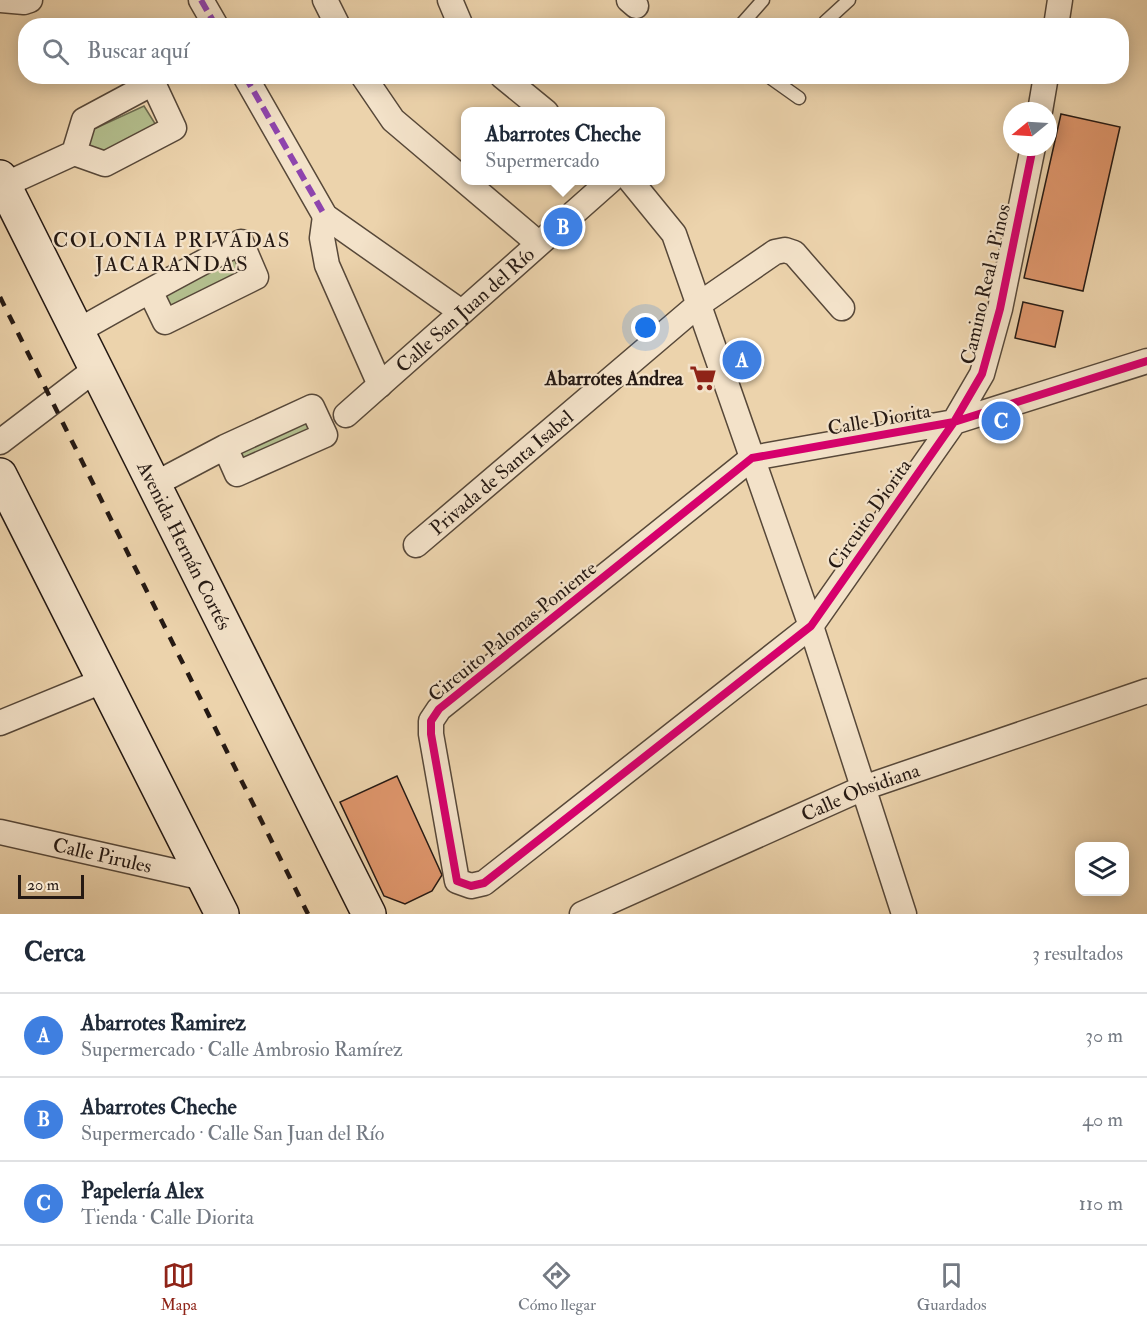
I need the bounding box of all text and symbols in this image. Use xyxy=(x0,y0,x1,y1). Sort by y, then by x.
search box xyxy=(18,18,1129,84)
icon: search xyxy=(39,35,72,68)
text: Buscar aquí xyxy=(87,37,189,65)
north arrow xyxy=(1003,102,1057,156)
popup xyxy=(461,107,665,185)
text: Abarrotes Cheche xyxy=(485,120,641,148)
text: Supermercado xyxy=(485,148,599,173)
street label: Camino Real a Pinos xyxy=(955,201,1016,367)
pin: B xyxy=(544,204,582,250)
district label: COLONIA PRIVADAS JACARANDAS xyxy=(53,227,291,278)
street label: Calle San Juan del Río xyxy=(391,242,540,378)
your location xyxy=(631,313,660,342)
pin: A xyxy=(722,338,762,382)
supermarket icon: Abarrotes Andrea xyxy=(688,363,718,393)
place label: Abarrotes Andrea xyxy=(544,366,684,391)
street label: Calle Diorita xyxy=(826,398,933,441)
pin: C xyxy=(982,398,1020,444)
street label: Privada de Santa Isabel xyxy=(425,405,579,541)
street label: Circuito Diorita xyxy=(822,453,917,575)
street label: Avenida Hernán Cortés xyxy=(131,456,237,634)
street label: Circuito Palomas Poniente xyxy=(423,556,602,707)
street label: Calle Obsidiana xyxy=(797,757,924,827)
street label: Calle Pirules xyxy=(50,832,154,879)
map controls xyxy=(1075,842,1129,896)
button: layers xyxy=(1075,842,1129,896)
scale bar xyxy=(18,872,84,900)
text: 20 m xyxy=(27,875,59,895)
text: Cerca xyxy=(24,937,85,969)
text: 3 resultados xyxy=(1032,941,1123,966)
text: Abarrotes Ramirez xyxy=(81,1009,246,1037)
text: A xyxy=(37,1023,50,1048)
text: 30 m xyxy=(1085,1023,1123,1048)
text: Supermercado · Calle Ambrosio Ramírez xyxy=(81,1037,403,1062)
text: Abarrotes Cheche xyxy=(81,1093,237,1121)
text: B xyxy=(37,1107,50,1132)
text: 40 m xyxy=(1082,1107,1123,1132)
text: Supermercado · Calle San Juan del Río xyxy=(81,1121,384,1146)
text: Papelería Alex xyxy=(81,1177,204,1205)
text: C xyxy=(36,1191,51,1216)
text: 110 m xyxy=(1079,1191,1123,1216)
text: Tienda · Calle Diorita xyxy=(81,1205,254,1230)
tab: Mapa xyxy=(160,1259,197,1315)
tab: Cómo llegar xyxy=(518,1259,596,1315)
tab: Guardados xyxy=(917,1259,987,1315)

